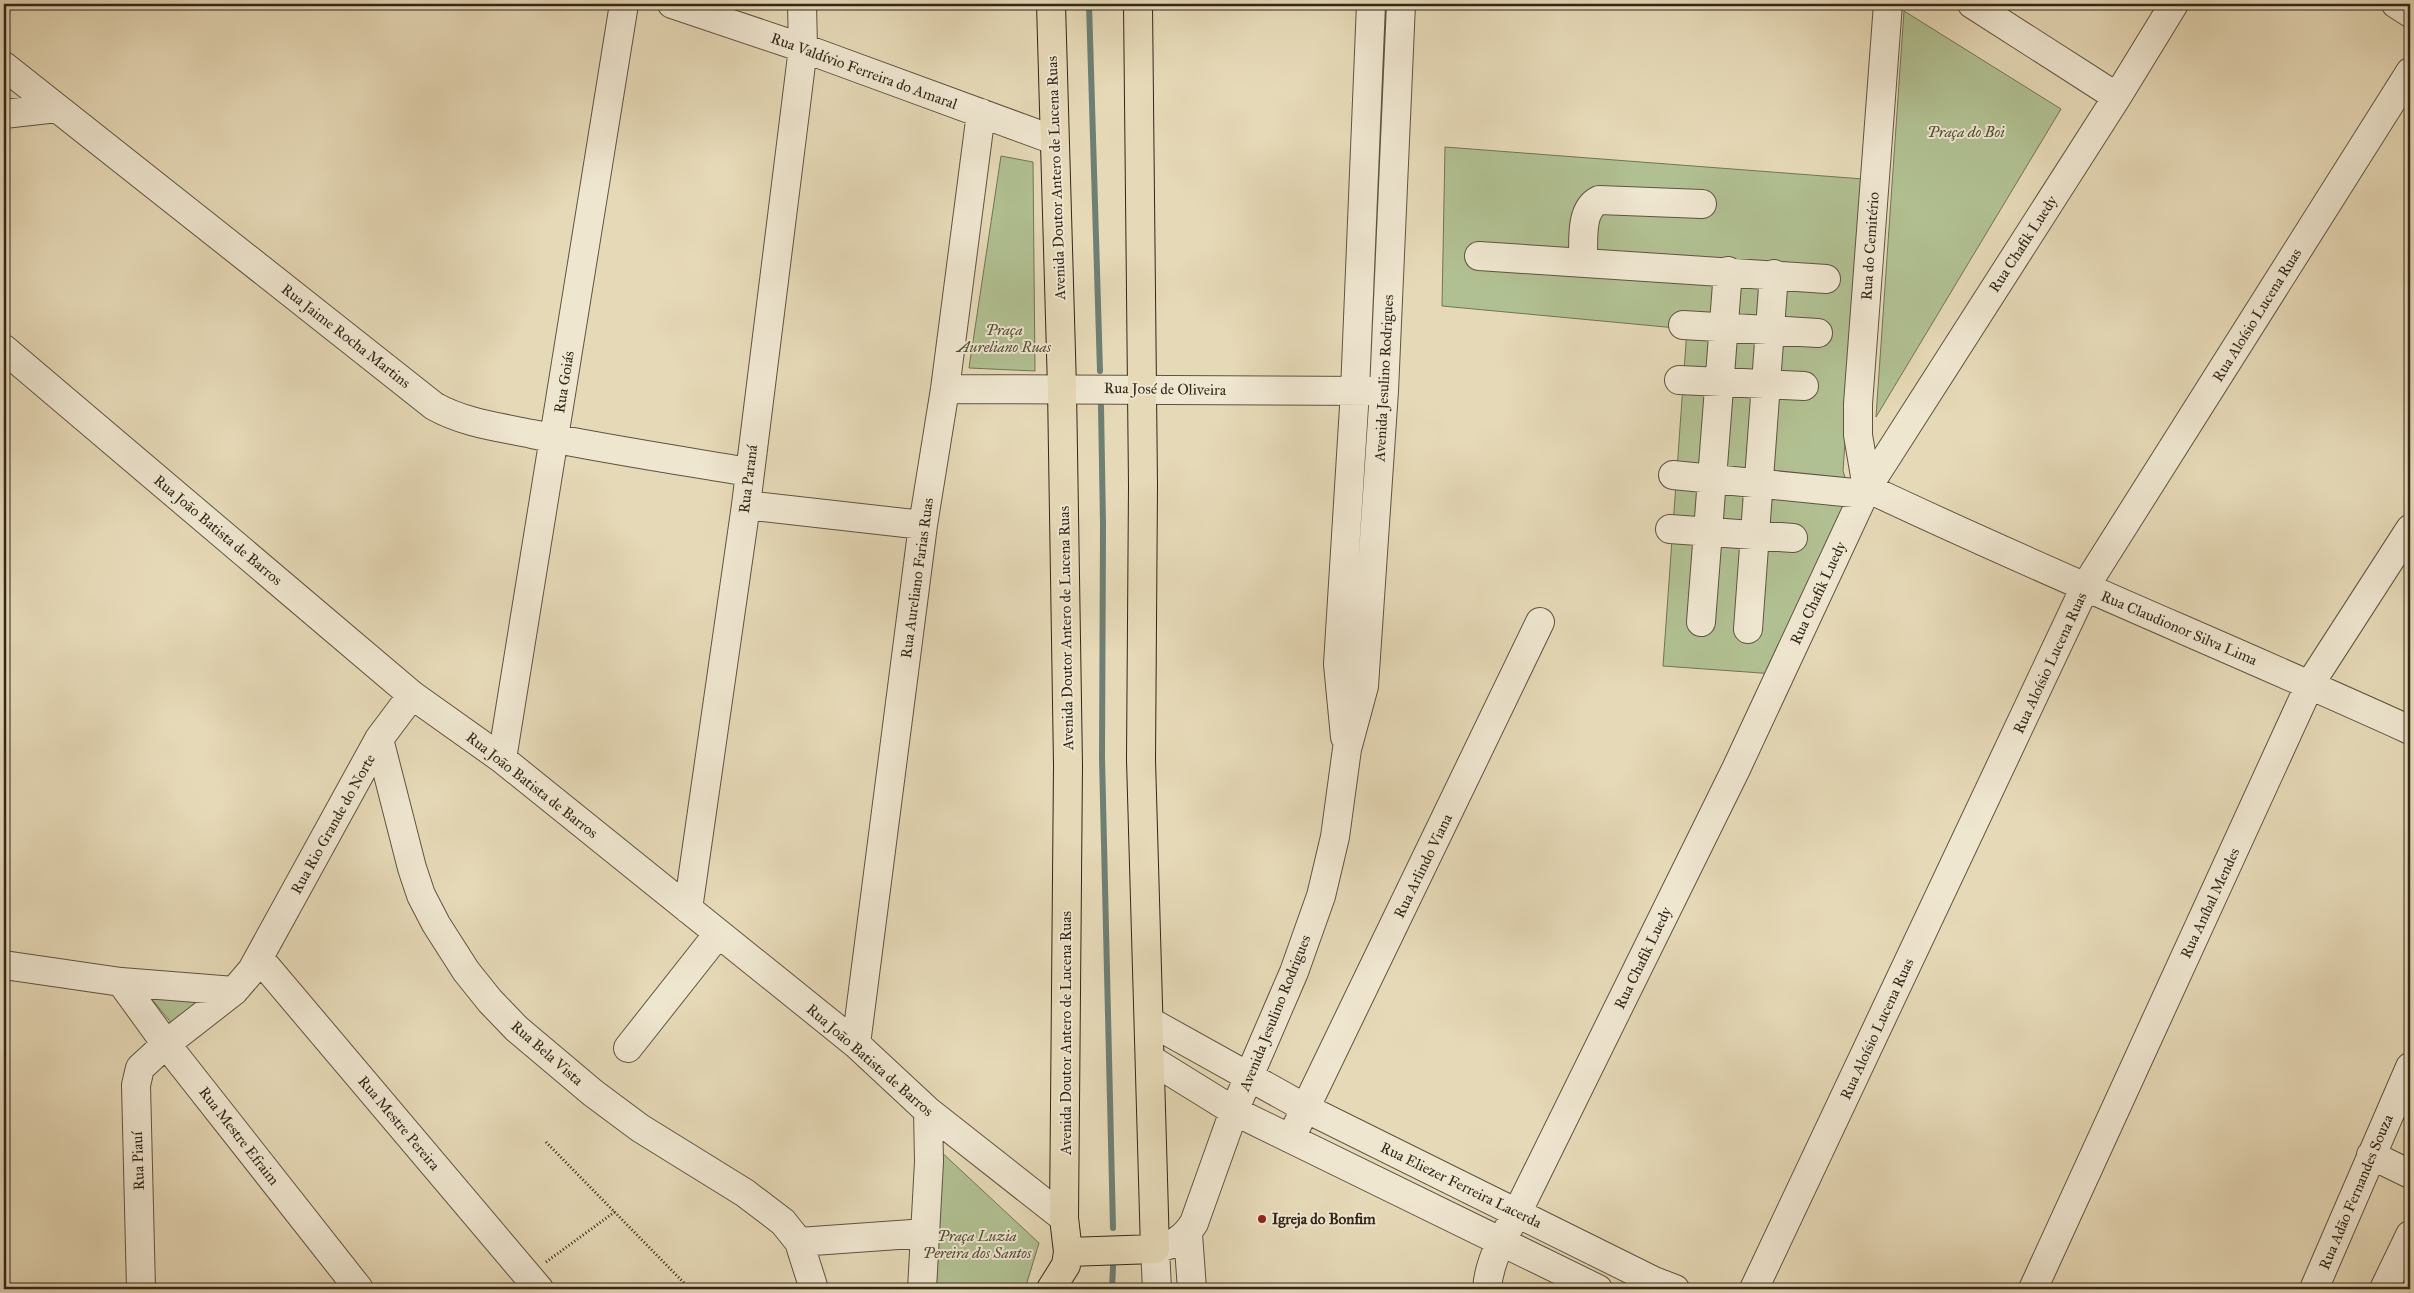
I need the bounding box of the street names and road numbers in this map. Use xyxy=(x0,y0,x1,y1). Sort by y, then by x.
street label: Rua Valdívio Ferreira do Amaral xyxy=(768,29,961,114)
street label: Avenida Doutor Antero de Lucena Ruas xyxy=(1043,56,1069,301)
street label: Rua do Cemitério xyxy=(1857,191,1883,301)
street label: Rua Chafik Luedy xyxy=(1985,192,2061,296)
street label: Rua Aloísio Lucena Ruas xyxy=(2209,245,2305,385)
street label: Rua Jaime Rocha Martins xyxy=(277,280,414,393)
street label: Avenida Jesulino Rodrigues xyxy=(1371,294,1398,463)
street label: Rua Goiás xyxy=(550,350,578,414)
street label: Rua José de Oliveira xyxy=(1104,379,1227,400)
street label: Rua Paraná xyxy=(735,443,761,514)
street label: Rua João Batista de Barros xyxy=(149,471,286,590)
street label: Rua Aureliano Farias Ruas xyxy=(897,497,937,659)
street label: Avenida Doutor Antero de Lucena Ruas xyxy=(1055,506,1077,751)
street label: Rua Chafik Luedy xyxy=(1786,538,1850,647)
street label: Rua Claudionor Silva Lima xyxy=(2098,587,2260,669)
street label: Rua Aloísio Lucena Ruas xyxy=(2009,589,2091,737)
street label: Rua João Batista de Barros xyxy=(462,728,601,843)
street label: Rua Rio Grande do Norte xyxy=(287,751,379,897)
street label: Rua Arlindo Viana xyxy=(1390,810,1456,921)
street label: Rua Aníbal Mendes xyxy=(2176,845,2244,961)
street label: Rua Chafik Luedy xyxy=(1610,903,1676,1012)
street label: Avenida Doutor Antero de Lucena Ruas xyxy=(1057,911,1075,1156)
street label: Avenida Jesulino Rodrigues xyxy=(1235,932,1316,1095)
street label: Rua Aloísio Lucena Ruas xyxy=(1836,955,1918,1103)
street label: Rua João Batista de Barros xyxy=(802,1000,937,1121)
street label: Rua Bela Vista xyxy=(507,1017,587,1090)
street label: Rua Mestre Pereira xyxy=(354,1072,444,1174)
street label: Rua Mestre Efraim xyxy=(195,1083,283,1189)
street label: Rua Adão Fernandes Souza xyxy=(2315,1111,2397,1272)
street label: Rua Piauí xyxy=(128,1130,148,1191)
street label: Rua Eliezer Ferreira Lacerda xyxy=(1378,1138,1545,1232)

